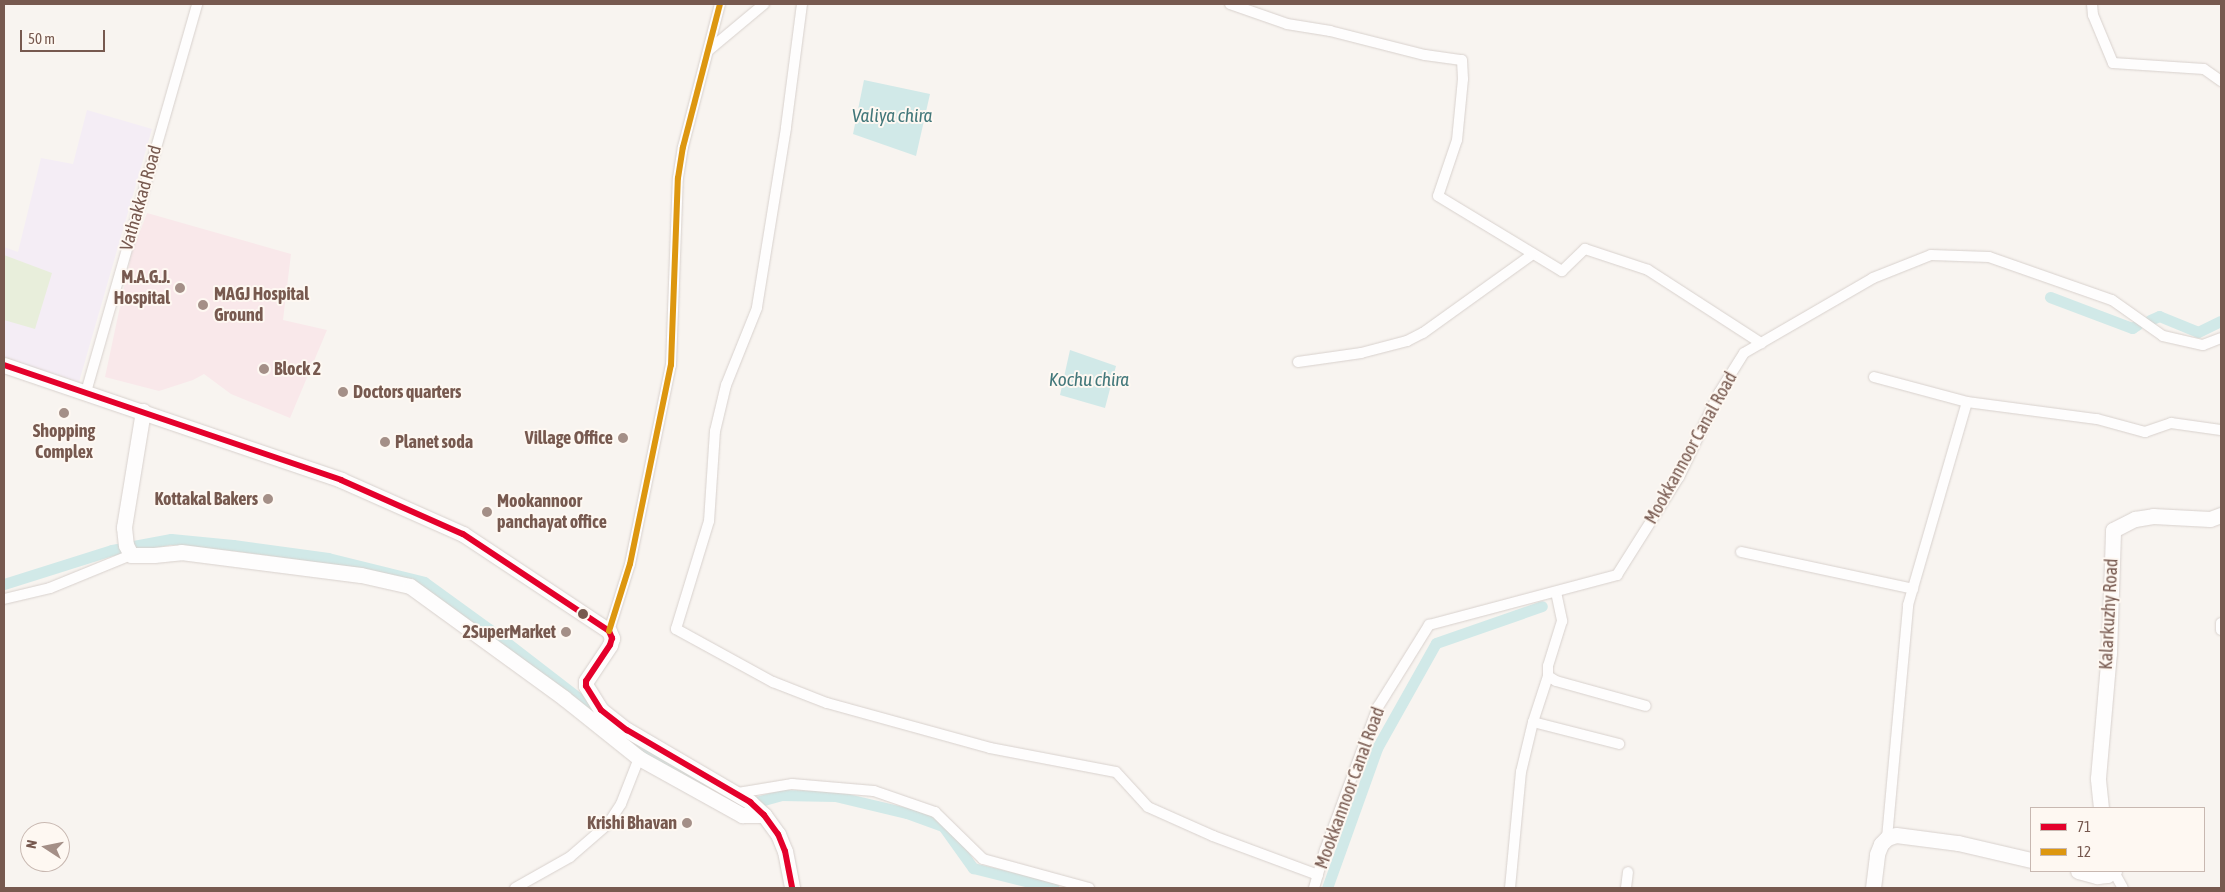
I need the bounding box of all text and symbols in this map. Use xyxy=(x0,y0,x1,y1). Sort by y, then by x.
scale bar xyxy=(22,20,108,52)
text: 50 m xyxy=(28,30,55,47)
water label: Valiya chira xyxy=(852,105,932,127)
street label: Vathakkad Road xyxy=(116,143,166,253)
place label: M.A.G.J. Hospital xyxy=(114,267,170,310)
marker: M.A.G.J. Hospital xyxy=(174,282,186,294)
place label: MAGJ Hospital Ground xyxy=(214,284,309,326)
marker: MAGJ Hospital Ground xyxy=(196,298,210,312)
place label: Block 2 xyxy=(274,358,321,380)
marker: Block 2 xyxy=(258,363,270,375)
street label: Mookkannoor Canal Road xyxy=(1640,368,1742,528)
water label: Kochu chira xyxy=(1049,369,1129,391)
place label: Doctors quarters xyxy=(353,381,461,403)
marker: Doctors quarters xyxy=(337,386,349,398)
marker: Shopping Complex xyxy=(58,407,70,419)
place label: Shopping Complex xyxy=(33,421,95,464)
place label: Village Office xyxy=(525,427,613,449)
place label: Planet soda xyxy=(395,431,473,453)
marker: Village Office xyxy=(617,432,629,444)
marker: Planet soda xyxy=(379,436,391,448)
place label: Kottakal Bakers xyxy=(155,488,258,510)
place label: Mookannoor panchayat office xyxy=(497,491,607,534)
marker: Kottakal Bakers xyxy=(262,493,274,505)
marker: Mookannoor panchayat office xyxy=(481,506,493,518)
street label: Kalarkuzhy Road xyxy=(2095,558,2123,670)
unlabelled marker xyxy=(578,609,588,619)
place label: 2SuperMarket xyxy=(463,621,556,643)
marker: 2SuperMarket xyxy=(560,626,572,638)
street label: Mookkannoor Canal Road xyxy=(1311,704,1389,872)
legend xyxy=(2030,807,2205,872)
place label: Krishi Bhavan xyxy=(587,812,677,834)
marker: Krishi Bhavan xyxy=(681,817,693,829)
text: 71 xyxy=(2077,818,2091,835)
north arrow xyxy=(20,822,70,872)
text: N xyxy=(23,839,40,850)
text: 12 xyxy=(2077,843,2091,860)

